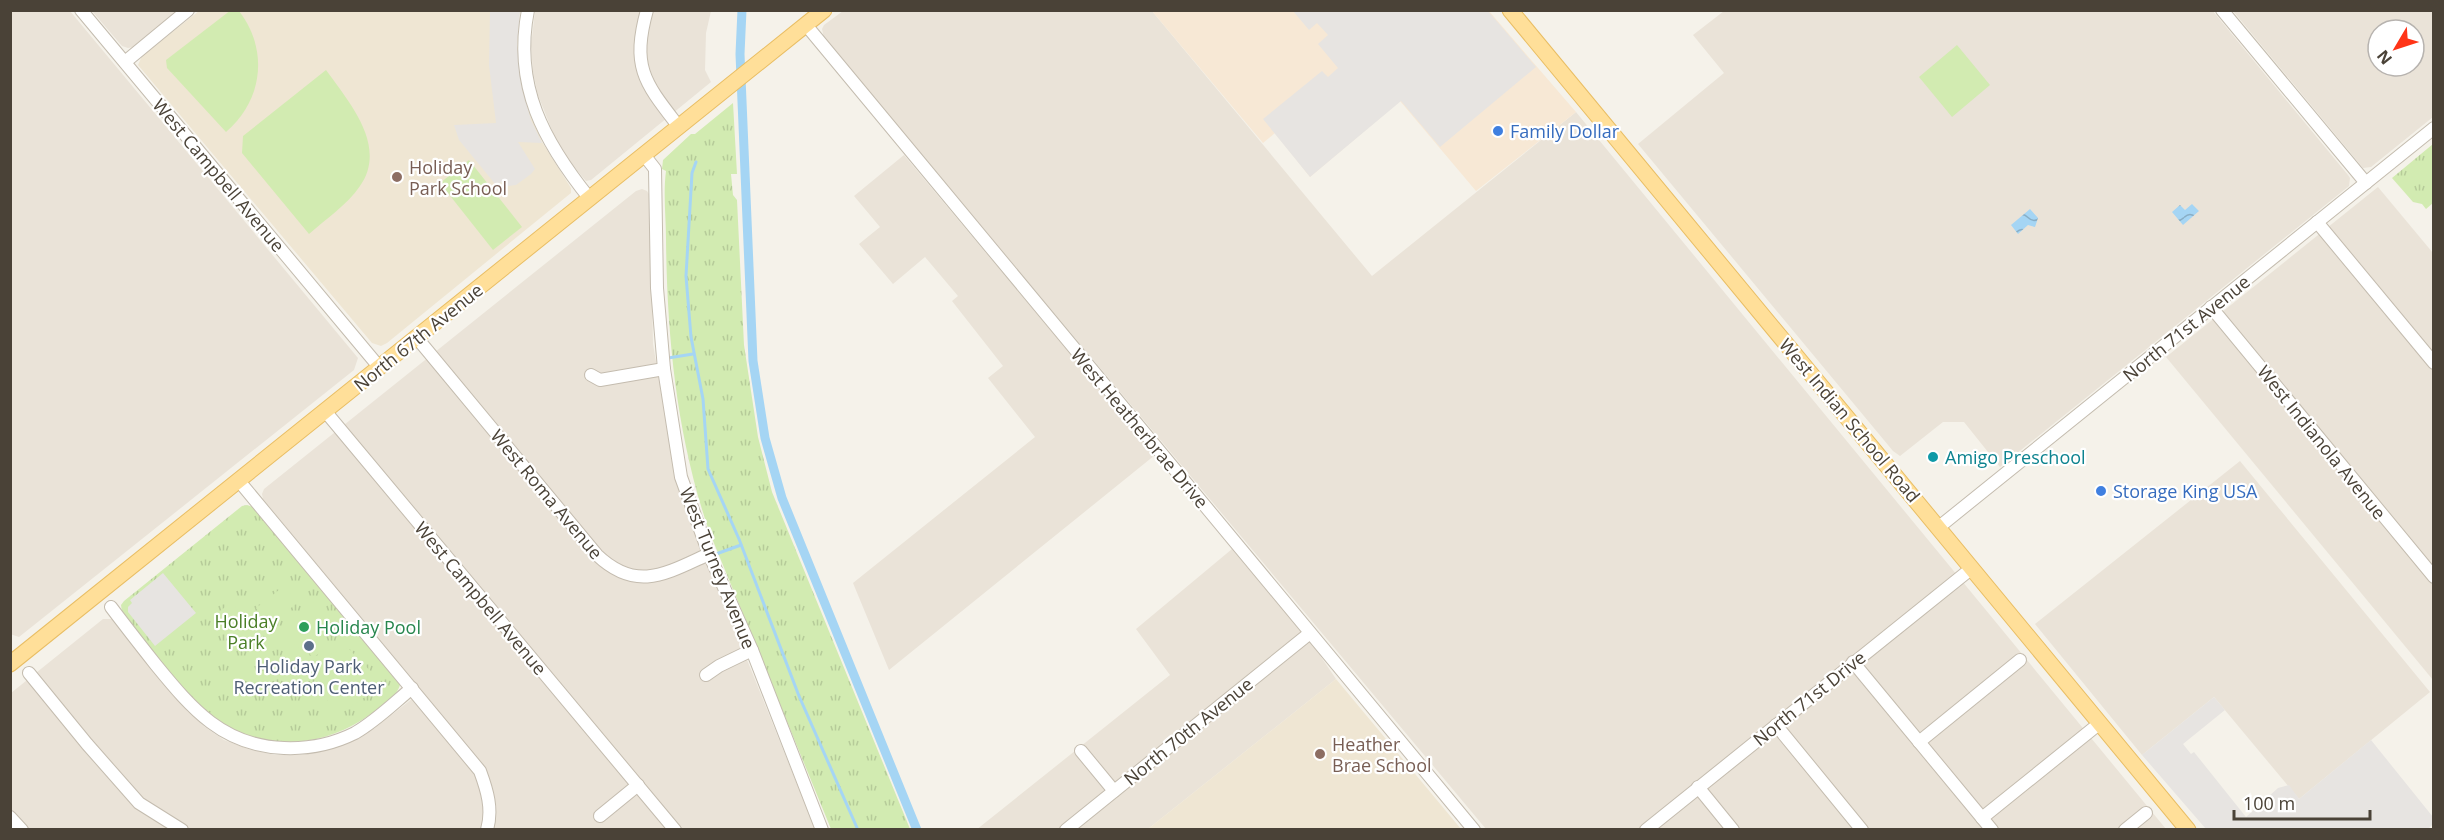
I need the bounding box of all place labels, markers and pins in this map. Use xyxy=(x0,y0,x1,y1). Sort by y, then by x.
place label: Family Dollar xyxy=(1510,119,1620,143)
marker: Family Dollar xyxy=(1491,124,1505,138)
place label: Holiday Park School xyxy=(409,155,507,200)
marker: Holiday Park School xyxy=(390,170,404,184)
place label: Amigo Preschool xyxy=(1945,445,2086,469)
marker: Amigo Preschool xyxy=(1926,450,1940,464)
place label: Storage King USA xyxy=(2113,479,2258,503)
marker: Storage King USA xyxy=(2094,484,2108,498)
place label: Holiday Pool xyxy=(316,615,421,639)
marker: Holiday Pool xyxy=(297,620,311,634)
marker: Holiday Park Recreation Center xyxy=(302,639,316,653)
place label: Holiday Park Recreation Center xyxy=(233,654,385,699)
place label: Heather Brae School xyxy=(1332,732,1432,777)
marker: Heather Brae School xyxy=(1313,747,1327,761)

